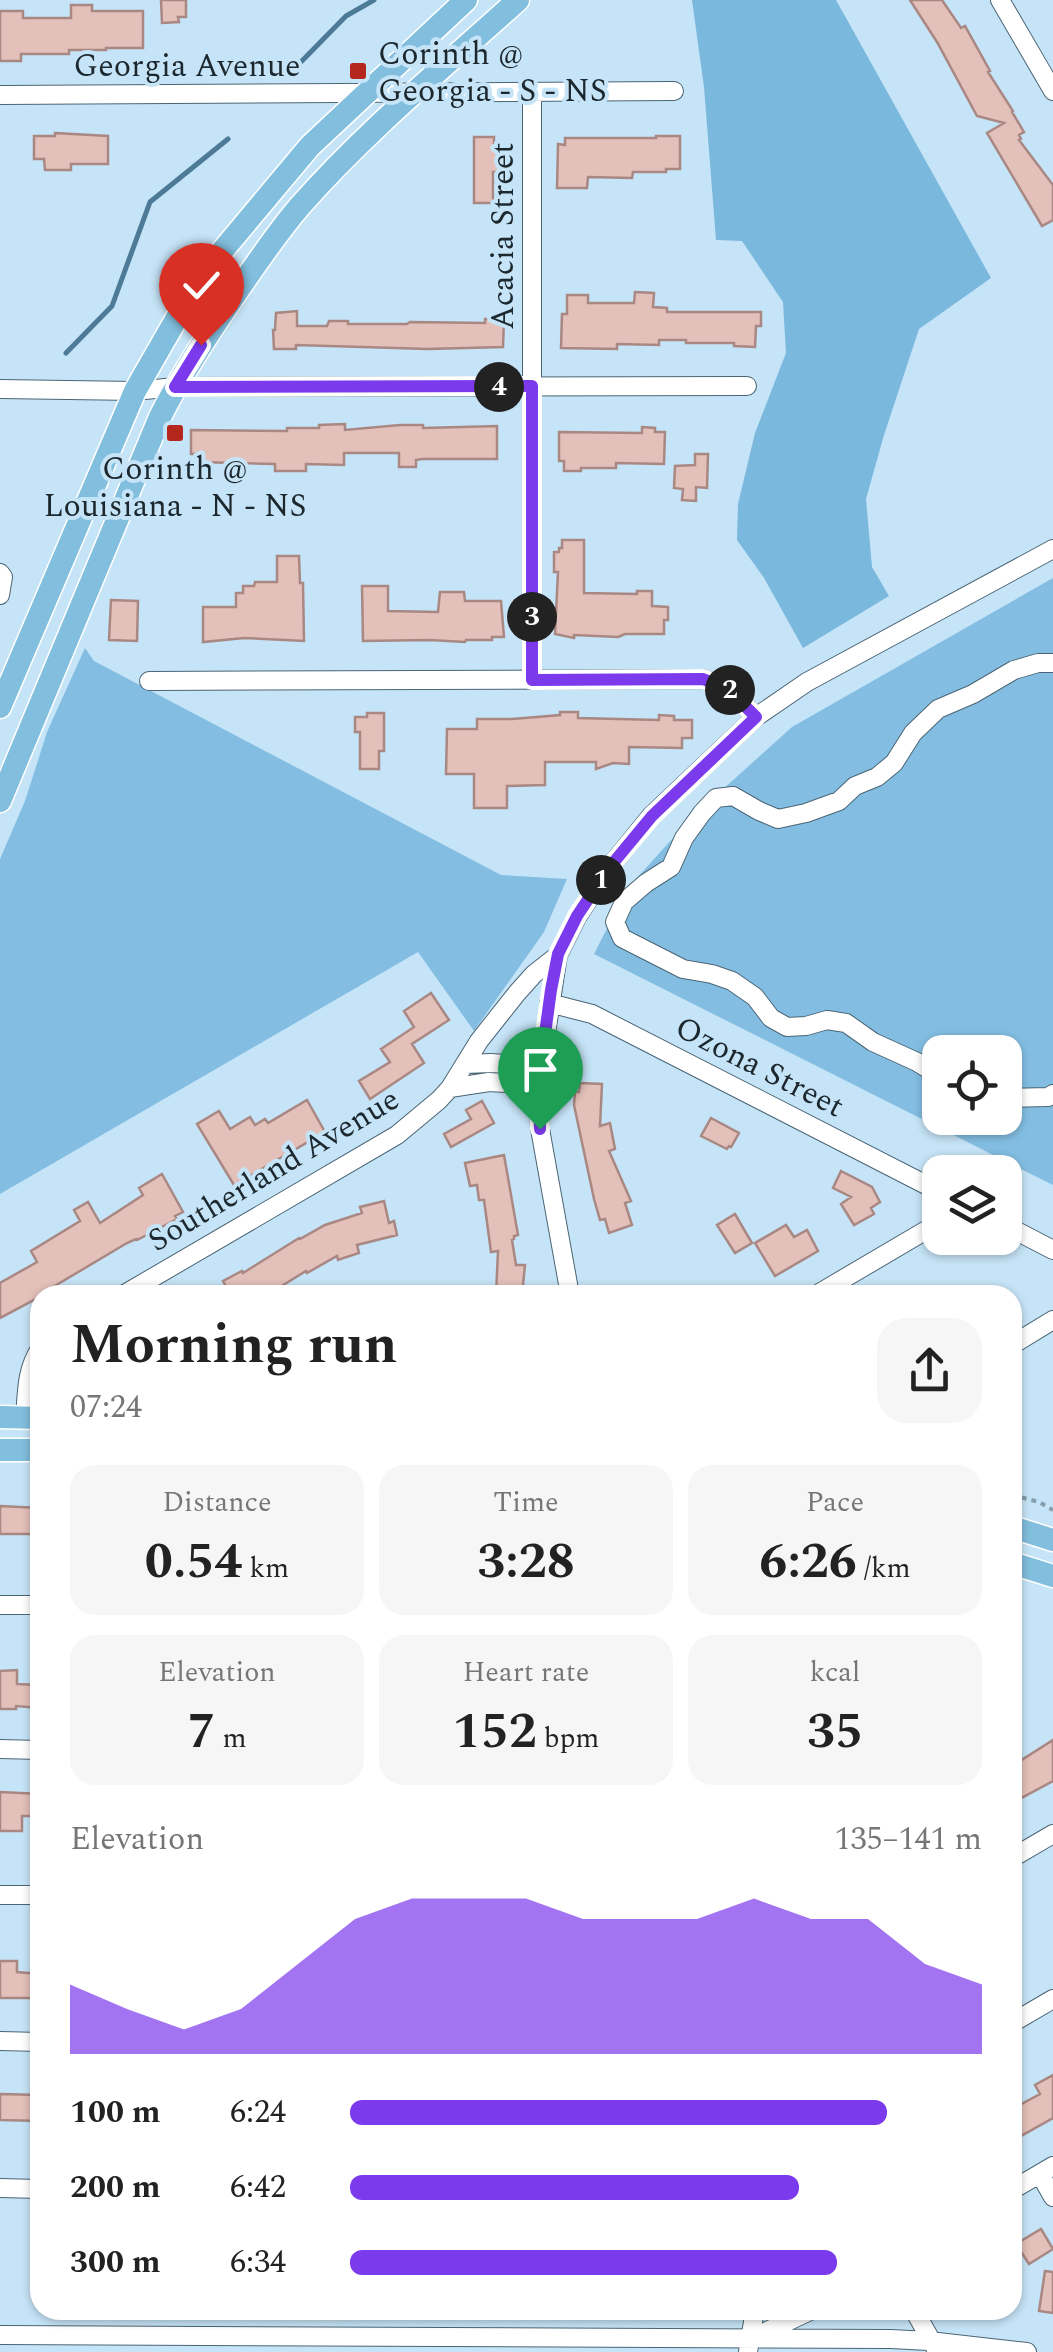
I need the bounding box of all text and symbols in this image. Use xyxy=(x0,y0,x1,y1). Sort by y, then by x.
place label: Corinth @ Georgia - S - NS xyxy=(378,30,607,116)
street label: Georgia Avenue xyxy=(74,42,300,91)
marker: Corinth @ Georgia - S - NS xyxy=(347,60,369,82)
street label: Acacia Street xyxy=(479,142,528,330)
pin xyxy=(159,243,244,346)
icon: check xyxy=(174,258,229,313)
pin: 4 xyxy=(474,362,524,412)
text: 4 xyxy=(491,365,507,408)
marker: Corinth @ Louisiana - N - NS xyxy=(164,422,186,444)
place label: Corinth @ Louisiana - N - NS xyxy=(43,445,307,531)
pin: 3 xyxy=(507,592,557,642)
text: 3 xyxy=(524,595,540,638)
pin: 2 xyxy=(705,665,755,715)
text: 2 xyxy=(722,668,738,711)
pin: 1 xyxy=(576,855,626,905)
text: 1 xyxy=(593,858,609,901)
street label: Ozona Street xyxy=(666,1004,853,1131)
pin xyxy=(498,1027,583,1130)
map controls xyxy=(922,1035,1022,1255)
button: locate xyxy=(922,1035,1022,1135)
icon: arrive xyxy=(513,1042,568,1097)
street label: Southerland Avenue xyxy=(138,1076,409,1265)
button: layers xyxy=(922,1155,1022,1255)
text: Morning run xyxy=(70,1304,398,1387)
button: share xyxy=(877,1318,982,1423)
text: 07:24 xyxy=(70,1383,142,1432)
text: Distance xyxy=(162,1481,272,1524)
text: Time xyxy=(493,1481,559,1524)
text: Pace xyxy=(806,1481,864,1524)
text: 0.54 xyxy=(145,1524,242,1600)
text: 3:28 xyxy=(477,1524,575,1600)
text: 6:26 xyxy=(759,1524,857,1600)
text: km xyxy=(242,1547,289,1590)
text: /km xyxy=(857,1547,911,1590)
text: Elevation xyxy=(158,1651,276,1694)
text: Heart rate xyxy=(463,1651,589,1694)
text: kcal xyxy=(810,1651,860,1694)
text: 7 xyxy=(187,1694,215,1770)
text: 152 xyxy=(453,1694,537,1770)
text: 35 xyxy=(807,1694,863,1770)
text: m xyxy=(215,1717,247,1760)
text: bpm xyxy=(537,1717,599,1760)
text: Elevation xyxy=(70,1815,204,1864)
text: 135–141 m xyxy=(834,1815,982,1864)
text: 100 m xyxy=(70,2088,161,2137)
text: 6:24 xyxy=(230,2088,286,2137)
text: 200 m xyxy=(70,2163,161,2212)
text: 6:42 xyxy=(230,2163,286,2212)
text: 300 m xyxy=(70,2238,161,2287)
text: 6:34 xyxy=(230,2238,286,2287)

